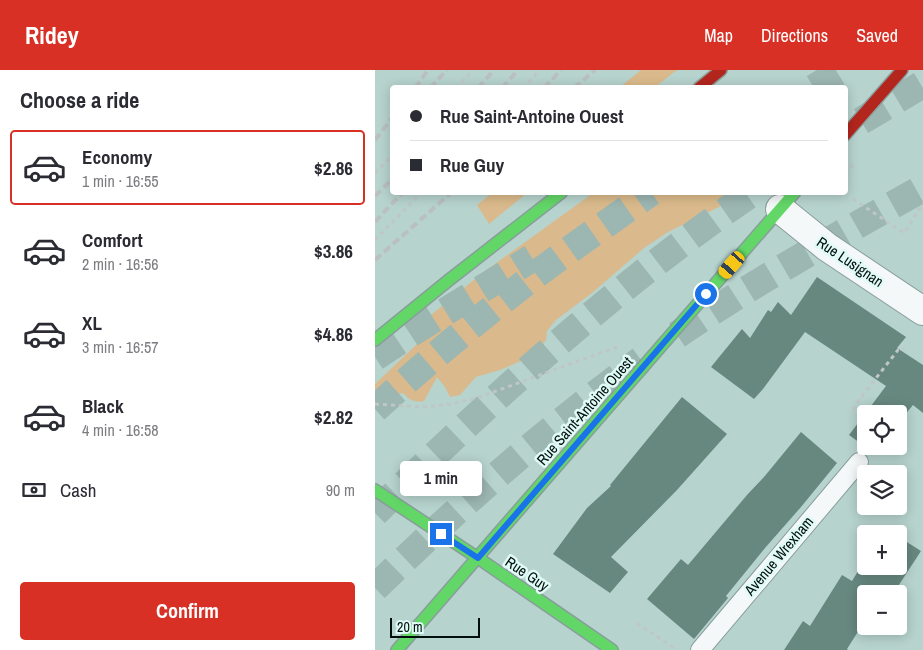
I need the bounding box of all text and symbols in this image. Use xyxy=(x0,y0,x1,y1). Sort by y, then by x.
text: Ridey xyxy=(25,19,79,51)
text: Map xyxy=(704,23,733,48)
text: Directions xyxy=(761,23,828,48)
text: Saved xyxy=(856,23,898,48)
text: Choose a ride xyxy=(20,85,139,115)
text: Rue Saint-Antoine Ouest xyxy=(440,103,624,129)
text: Economy xyxy=(82,144,152,170)
icon: car xyxy=(22,145,67,190)
text: Rue Guy xyxy=(440,152,504,178)
text: $2.86 xyxy=(314,155,353,181)
text: 1 min · 16:55 xyxy=(82,170,159,192)
text: Comfort xyxy=(82,227,143,253)
icon: car xyxy=(22,228,67,273)
street label: Rue Lusignan xyxy=(813,231,888,292)
text: $3.86 xyxy=(314,238,353,264)
car xyxy=(716,249,747,281)
text: 2 min · 16:56 xyxy=(82,253,159,275)
route start xyxy=(695,283,717,305)
text: XL xyxy=(82,310,102,336)
icon: car xyxy=(22,311,67,356)
text: $4.86 xyxy=(314,321,353,347)
text: 3 min · 16:57 xyxy=(82,336,159,358)
street label: Rue Saint-Antoine Ouest xyxy=(532,351,638,469)
text: Black xyxy=(82,393,124,419)
icon: car xyxy=(22,394,67,439)
text: $2.82 xyxy=(314,404,353,430)
map controls xyxy=(857,405,907,635)
button: locate xyxy=(857,405,907,455)
text: 4 min · 16:58 xyxy=(82,419,159,441)
callout: 1 min xyxy=(400,462,482,496)
button: layers xyxy=(857,465,907,515)
text: 1 min xyxy=(424,467,458,489)
icon: cash xyxy=(20,476,48,504)
text: Cash xyxy=(60,477,96,503)
text: 90 m xyxy=(326,479,355,501)
street label: Avenue Wrexham xyxy=(739,512,818,600)
route end xyxy=(430,523,452,545)
button: + xyxy=(857,525,907,575)
street label: Rue Guy xyxy=(501,551,554,596)
button: Confirm xyxy=(20,582,355,640)
button: − xyxy=(857,585,907,635)
scale bar xyxy=(390,615,480,638)
text: 20 m xyxy=(397,618,423,636)

